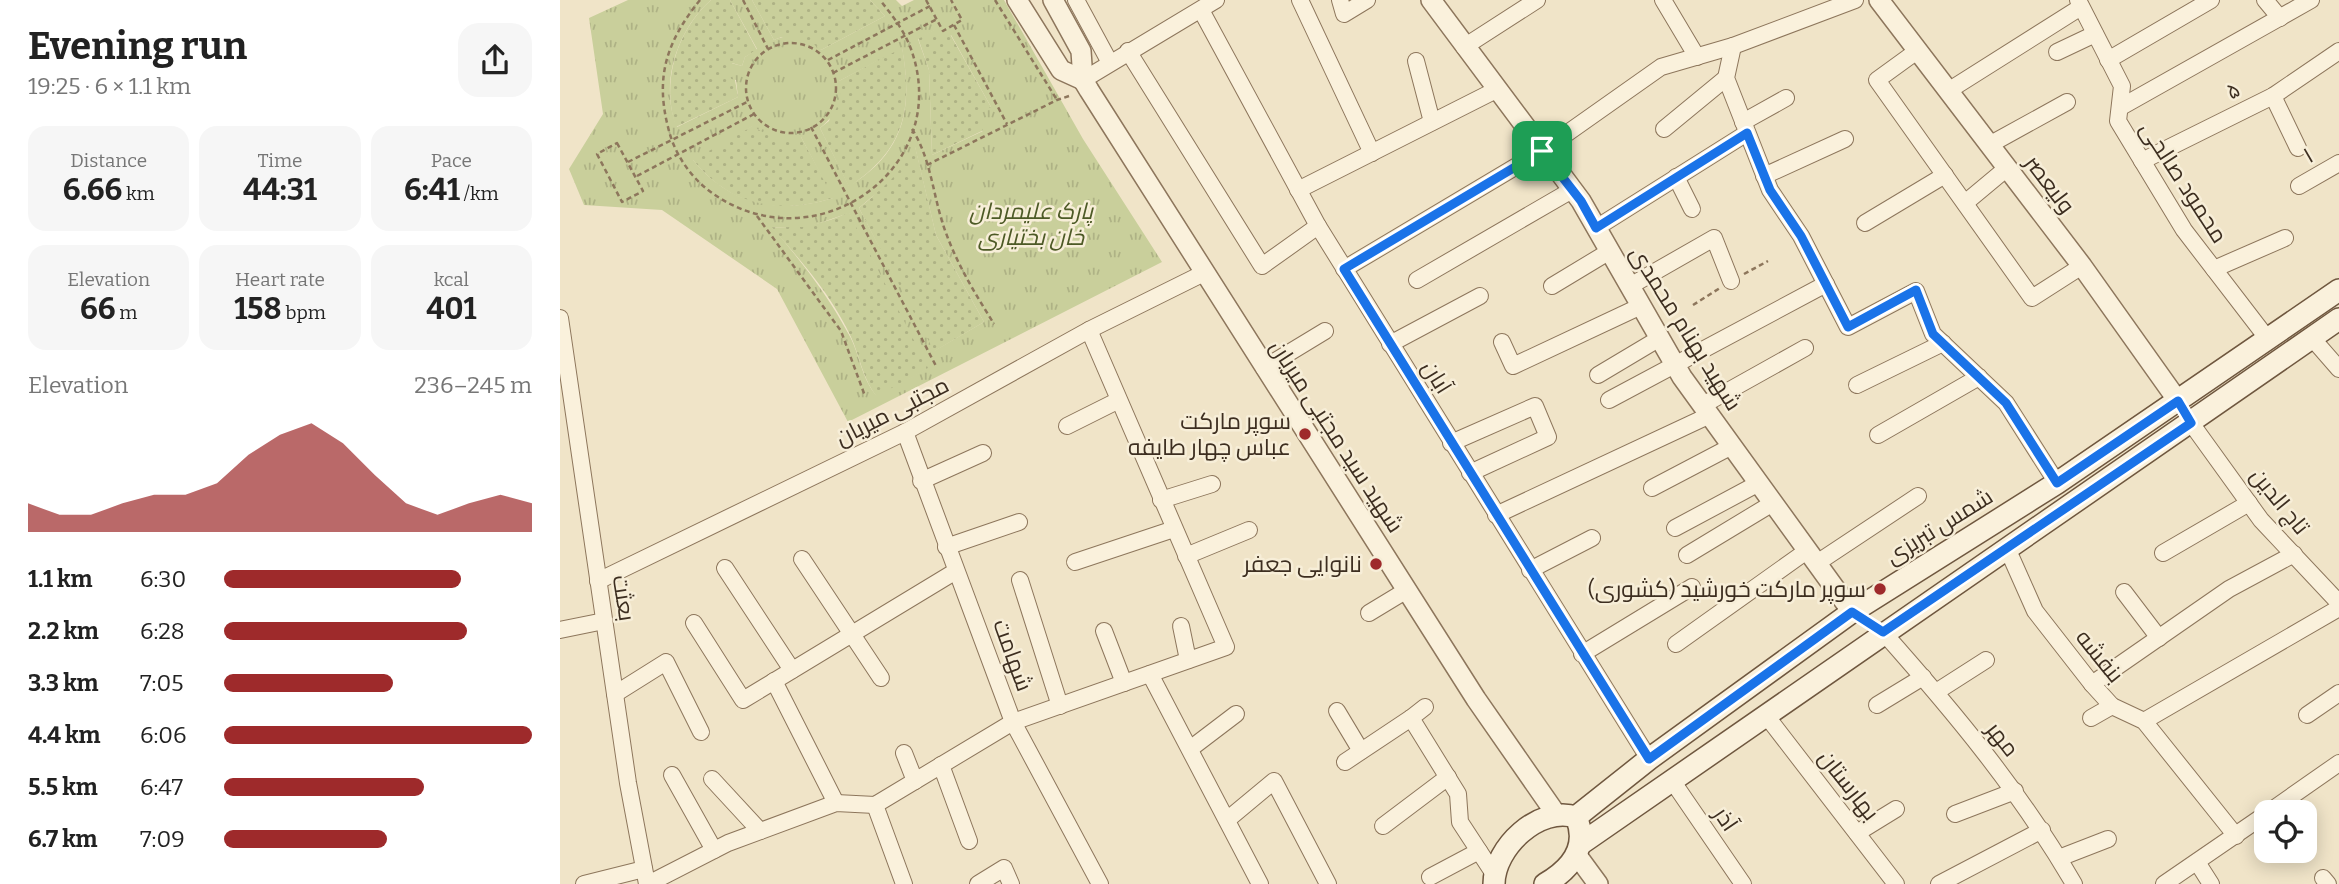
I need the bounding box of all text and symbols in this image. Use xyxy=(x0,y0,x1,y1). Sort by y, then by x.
text: Evening run xyxy=(28,23,247,69)
button: share xyxy=(458,23,532,97)
text: 19:25 · 6 × 1.1 km xyxy=(28,72,191,100)
street label: ۵ xyxy=(2221,75,2245,105)
street label: محمود صالحی xyxy=(2134,116,2234,248)
pin xyxy=(1512,121,1572,181)
icon: arrive xyxy=(1523,132,1561,170)
street label: ۱ xyxy=(2298,141,2318,169)
street label: ولیعصر xyxy=(2018,148,2081,219)
text: Distance xyxy=(70,149,147,172)
text: Time xyxy=(258,149,302,172)
text: Pace xyxy=(431,149,472,172)
text: 6.66 xyxy=(63,172,122,208)
text: 44:31 xyxy=(243,172,317,208)
text: 6:41 xyxy=(404,172,460,208)
text: km xyxy=(122,182,155,205)
text: /km xyxy=(460,182,499,205)
park label: پارک علیمردان خان بختیاری xyxy=(969,197,1095,251)
street label: شهید بهنام محمدی xyxy=(1622,241,1748,417)
text: Elevation xyxy=(67,268,150,291)
text: Heart rate xyxy=(235,268,325,291)
text: kcal xyxy=(434,268,469,291)
text: 66 xyxy=(80,291,115,327)
text: 158 xyxy=(234,291,282,327)
text: 401 xyxy=(426,291,476,327)
text: m xyxy=(115,301,137,324)
text: bpm xyxy=(282,301,326,324)
street label: شهید سید مجتبی میریان xyxy=(1264,334,1410,538)
street label: آبان xyxy=(1416,355,1458,399)
street label: مجتبی میریان xyxy=(831,370,953,452)
text: Elevation xyxy=(28,371,128,399)
text: 236–245 m xyxy=(414,371,532,399)
place label: سوپر مارکت عباس چهار طایفه xyxy=(1128,407,1291,462)
marker: سوپر مارکت عباس چهار طایفه xyxy=(1297,426,1313,442)
street label: تاج الدین xyxy=(2243,462,2315,541)
street label: شمس تبریزی xyxy=(1880,482,1998,570)
place label: نانوایی جعفر xyxy=(1241,550,1362,578)
marker: نانوایی جعفر xyxy=(1368,556,1384,572)
text: 1.1 km xyxy=(28,565,92,593)
text: 6:30 xyxy=(140,565,186,593)
street label: بعثت xyxy=(607,573,641,623)
place label: سوپر مارکت خورشید (کشوری) xyxy=(1588,575,1866,604)
marker: سوپر مارکت خورشید (کشوری) xyxy=(1872,581,1888,597)
street label: شهامت xyxy=(987,615,1039,695)
text: 2.2 km xyxy=(28,617,99,645)
text: 6:28 xyxy=(140,617,185,645)
street label: بنفشه xyxy=(2070,624,2130,688)
text: 3.3 km xyxy=(28,669,98,697)
text: 7:05 xyxy=(140,669,183,697)
street label: مهر xyxy=(1979,714,2025,762)
text: 4.4 km xyxy=(28,721,100,749)
text: 6:06 xyxy=(140,721,187,749)
street label: بهارستان xyxy=(1813,744,1885,826)
text: 5.5 km xyxy=(28,773,98,801)
text: 6:47 xyxy=(140,773,183,801)
street label: آذر xyxy=(1707,800,1744,837)
map controls xyxy=(2254,800,2317,863)
button: locate xyxy=(2254,800,2317,863)
text: 6.7 km xyxy=(28,825,97,853)
text: 7:09 xyxy=(140,825,185,853)

